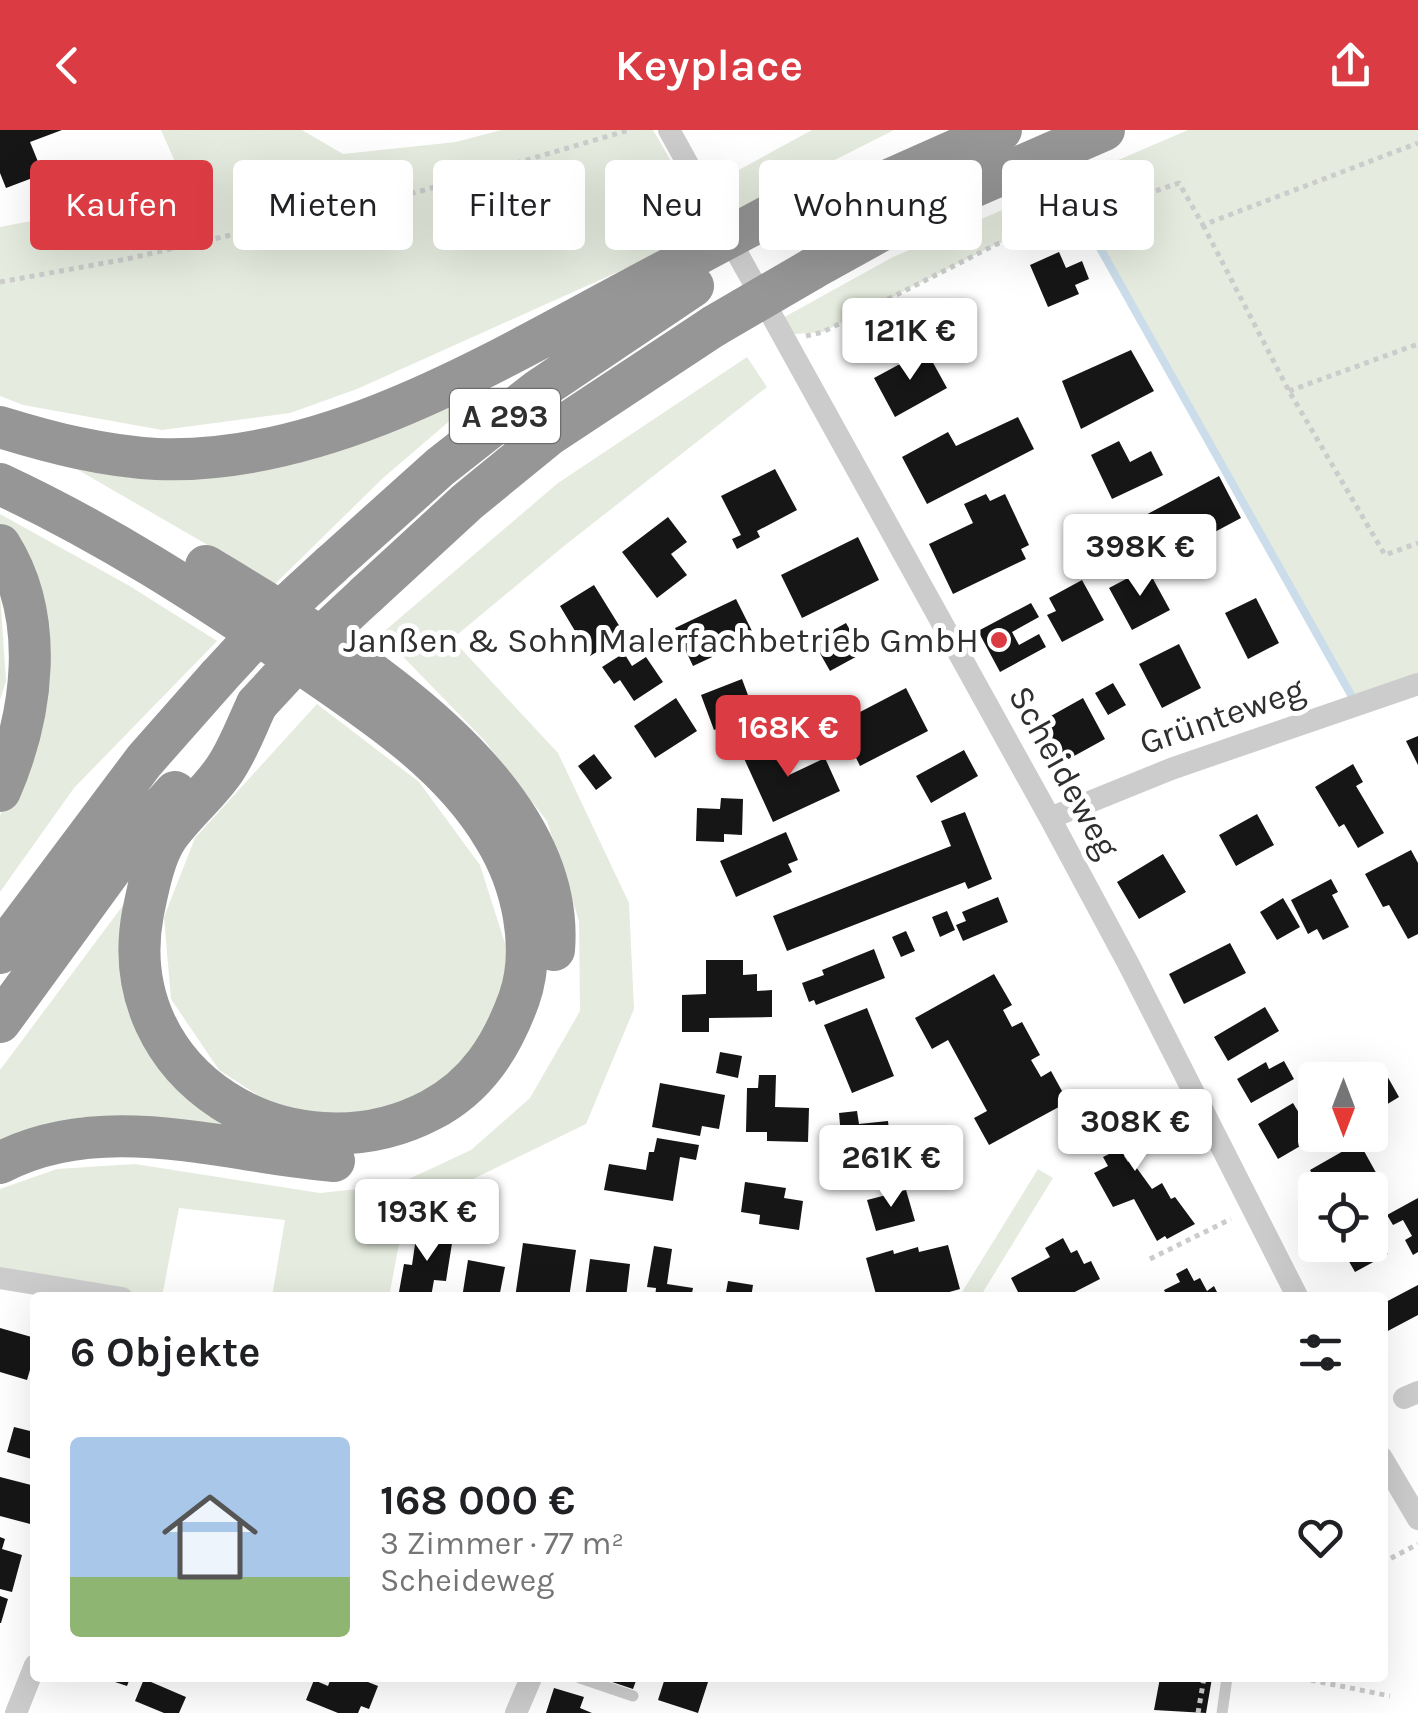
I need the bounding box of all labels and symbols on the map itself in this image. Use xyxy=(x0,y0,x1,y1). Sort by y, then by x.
pin: 121K € xyxy=(829,298,991,383)
road number: A 293 xyxy=(450,389,560,443)
pin: 398K € xyxy=(1059,514,1221,599)
place label: Janßen & Sohn Malerfachbetrieb GmbH xyxy=(343,620,979,661)
marker: Janßen & Sohn Malerfachbetrieb GmbH xyxy=(988,629,1010,651)
street label: Grünteweg xyxy=(1134,669,1310,763)
street label: Scheideweg xyxy=(1000,679,1128,865)
pin: 168K € xyxy=(707,695,869,780)
north arrow xyxy=(1298,1062,1388,1152)
pin: 308K € xyxy=(1054,1089,1216,1174)
pin: 261K € xyxy=(810,1125,972,1210)
pin: 193K € xyxy=(346,1179,508,1264)

